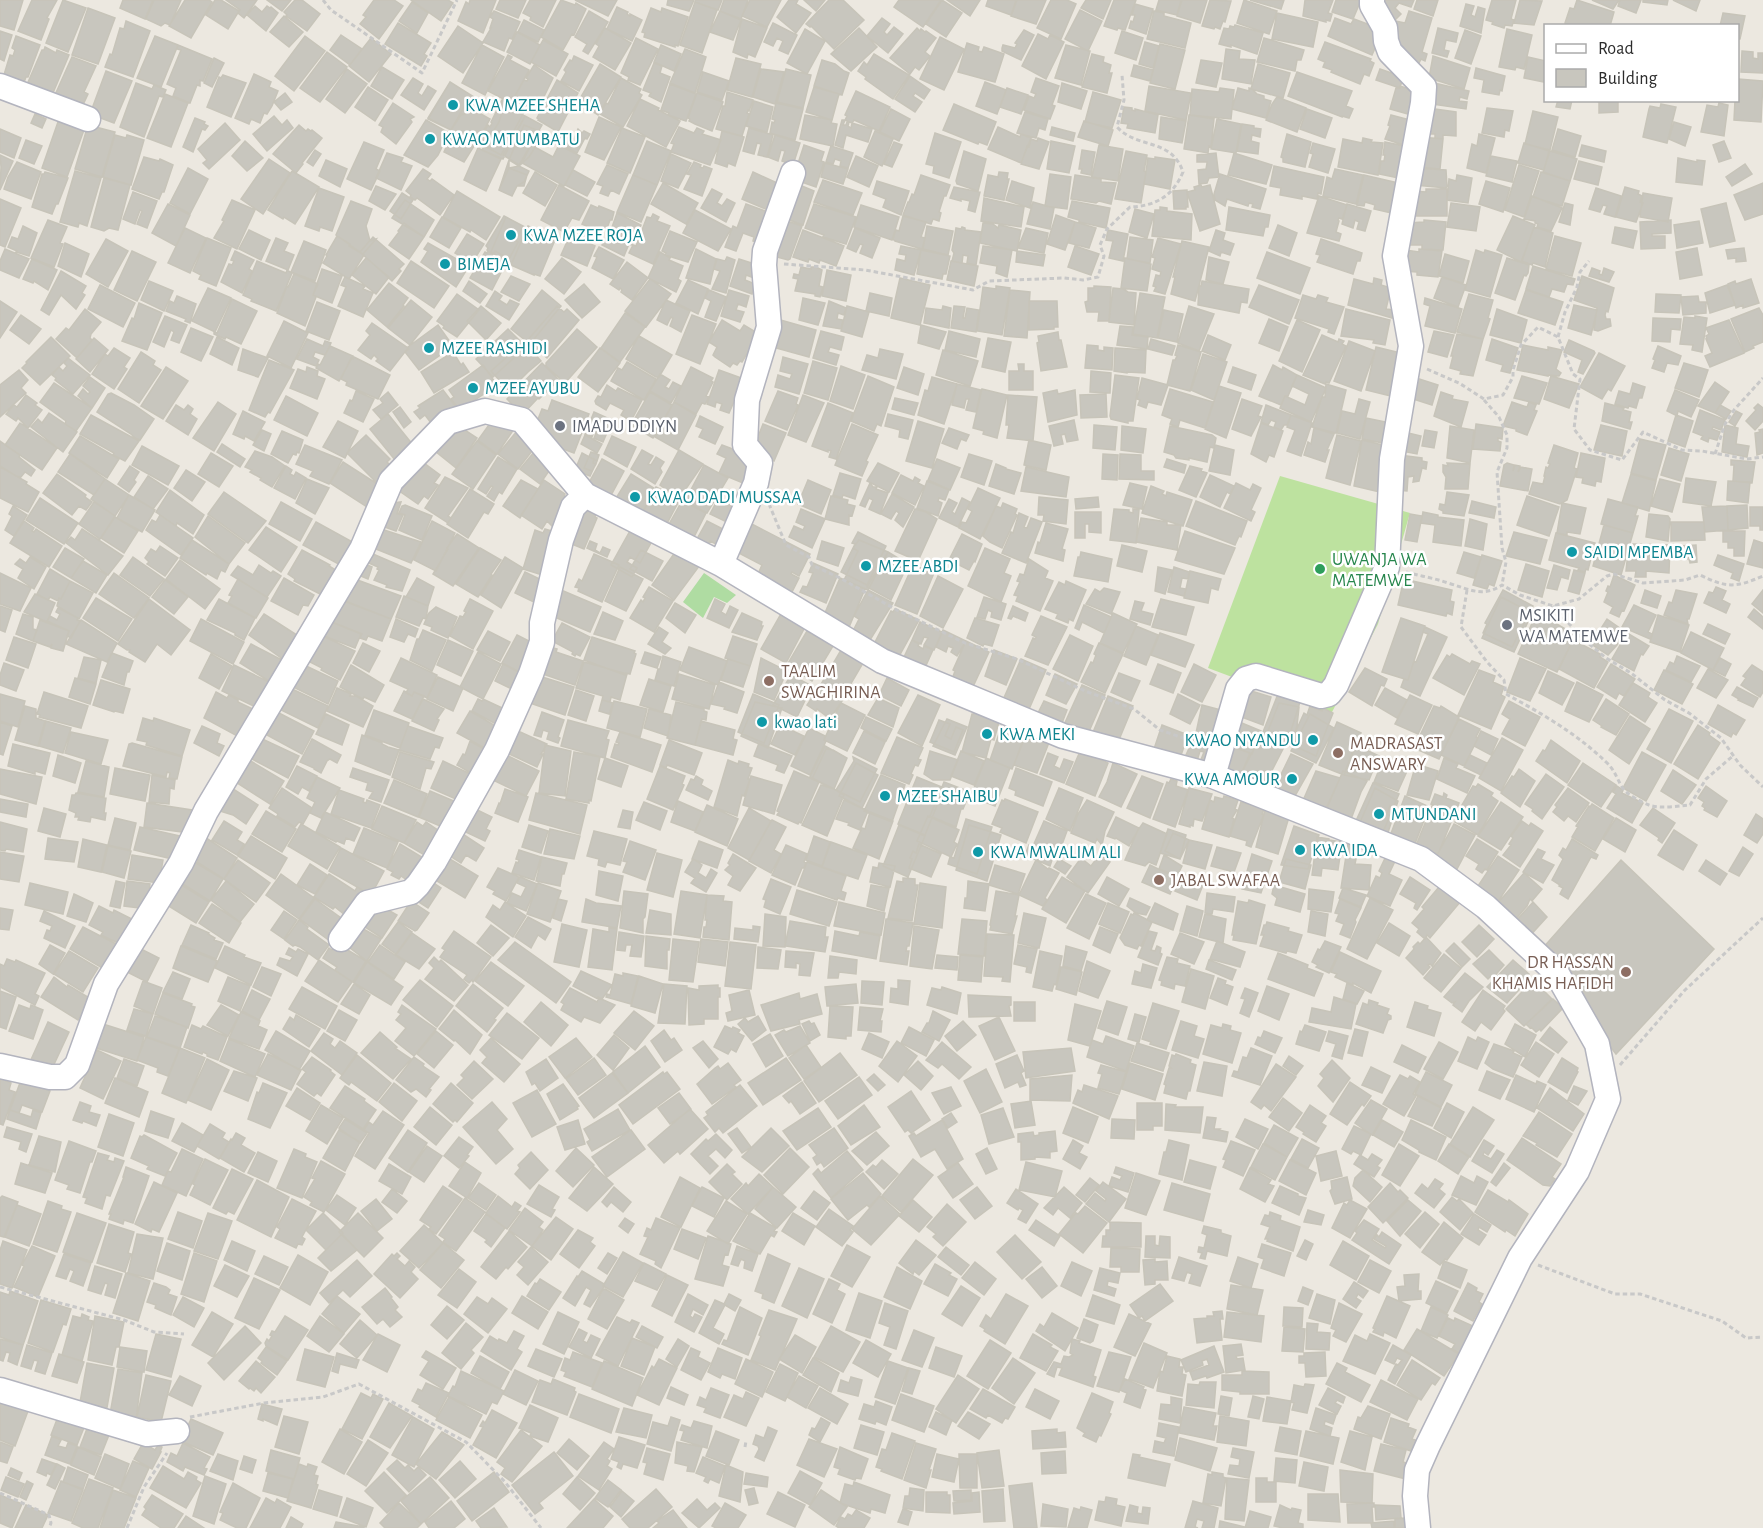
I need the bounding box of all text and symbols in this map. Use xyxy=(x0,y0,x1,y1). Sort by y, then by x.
legend xyxy=(1544,24,1739,102)
text: Road xyxy=(1598,40,1634,58)
text: Building xyxy=(1598,70,1658,88)
place label: KWA MZEE SHEHA xyxy=(465,97,601,115)
marker: KWA MZEE SHEHA xyxy=(446,98,460,112)
place label: KWAO MTUMBATU xyxy=(442,131,580,149)
marker: KWAO MTUMBATU xyxy=(423,132,437,146)
place label: KWA MZEE ROJA xyxy=(523,227,644,245)
marker: KWA MZEE ROJA xyxy=(504,228,518,242)
place label: BIMEJA xyxy=(457,256,511,274)
marker: BIMEJA xyxy=(438,257,452,271)
place label: MZEE RASHIDI xyxy=(441,340,548,358)
marker: MZEE RASHIDI xyxy=(422,341,436,355)
place label: MZEE AYUBU xyxy=(485,380,580,398)
marker: MZEE AYUBU xyxy=(466,381,480,395)
place label: IMADU DDIYN xyxy=(572,418,677,436)
marker: IMADU DDIYN xyxy=(553,419,567,433)
place label: KWAO DADI MUSSAA xyxy=(647,489,802,507)
marker: KWAO DADI MUSSAA xyxy=(628,490,642,504)
place label: SAIDI MPEMBA xyxy=(1584,544,1694,562)
marker: SAIDI MPEMBA xyxy=(1565,545,1579,559)
place label: UWANJA WA MATEMWE xyxy=(1332,551,1427,590)
place label: MZEE ABDI xyxy=(878,558,959,576)
marker: MZEE ABDI xyxy=(859,559,873,573)
marker: UWANJA WA MATEMWE xyxy=(1313,562,1327,576)
place label: MSIKITI WA MATEMWE xyxy=(1519,607,1628,646)
marker: MSIKITI WA MATEMWE xyxy=(1500,618,1514,632)
place label: TAALIM SWAGHIRINA xyxy=(781,663,881,702)
marker: TAALIM SWAGHIRINA xyxy=(762,674,776,688)
place label: kwao lati xyxy=(774,714,837,732)
marker: kwao lati xyxy=(755,715,769,729)
place label: KWA MEKI xyxy=(999,726,1075,744)
marker: KWA MEKI xyxy=(980,727,994,741)
place label: KWAO NYANDU xyxy=(1184,732,1301,750)
marker: KWAO NYANDU xyxy=(1306,733,1320,747)
place label: MADRASAST ANSWARY xyxy=(1350,735,1443,774)
marker: MADRASAST ANSWARY xyxy=(1331,746,1345,760)
place label: KWA AMOUR xyxy=(1184,771,1280,789)
marker: KWA AMOUR xyxy=(1285,772,1299,786)
place label: MZEE SHAIBU xyxy=(897,788,998,806)
marker: MZEE SHAIBU xyxy=(878,789,892,803)
place label: MTUNDANI xyxy=(1391,806,1476,824)
marker: MTUNDANI xyxy=(1372,807,1386,821)
place label: KWA IDA xyxy=(1312,842,1378,860)
marker: KWA IDA xyxy=(1293,843,1307,857)
place label: KWA MWALIM ALI xyxy=(990,844,1121,862)
marker: KWA MWALIM ALI xyxy=(971,845,985,859)
place label: JABAL SWAFAA xyxy=(1171,872,1281,890)
marker: JABAL SWAFAA xyxy=(1152,873,1166,887)
place label: DR HASSAN KHAMIS HAFIDH xyxy=(1492,954,1614,993)
marker: DR HASSAN KHAMIS HAFIDH xyxy=(1619,965,1633,979)

